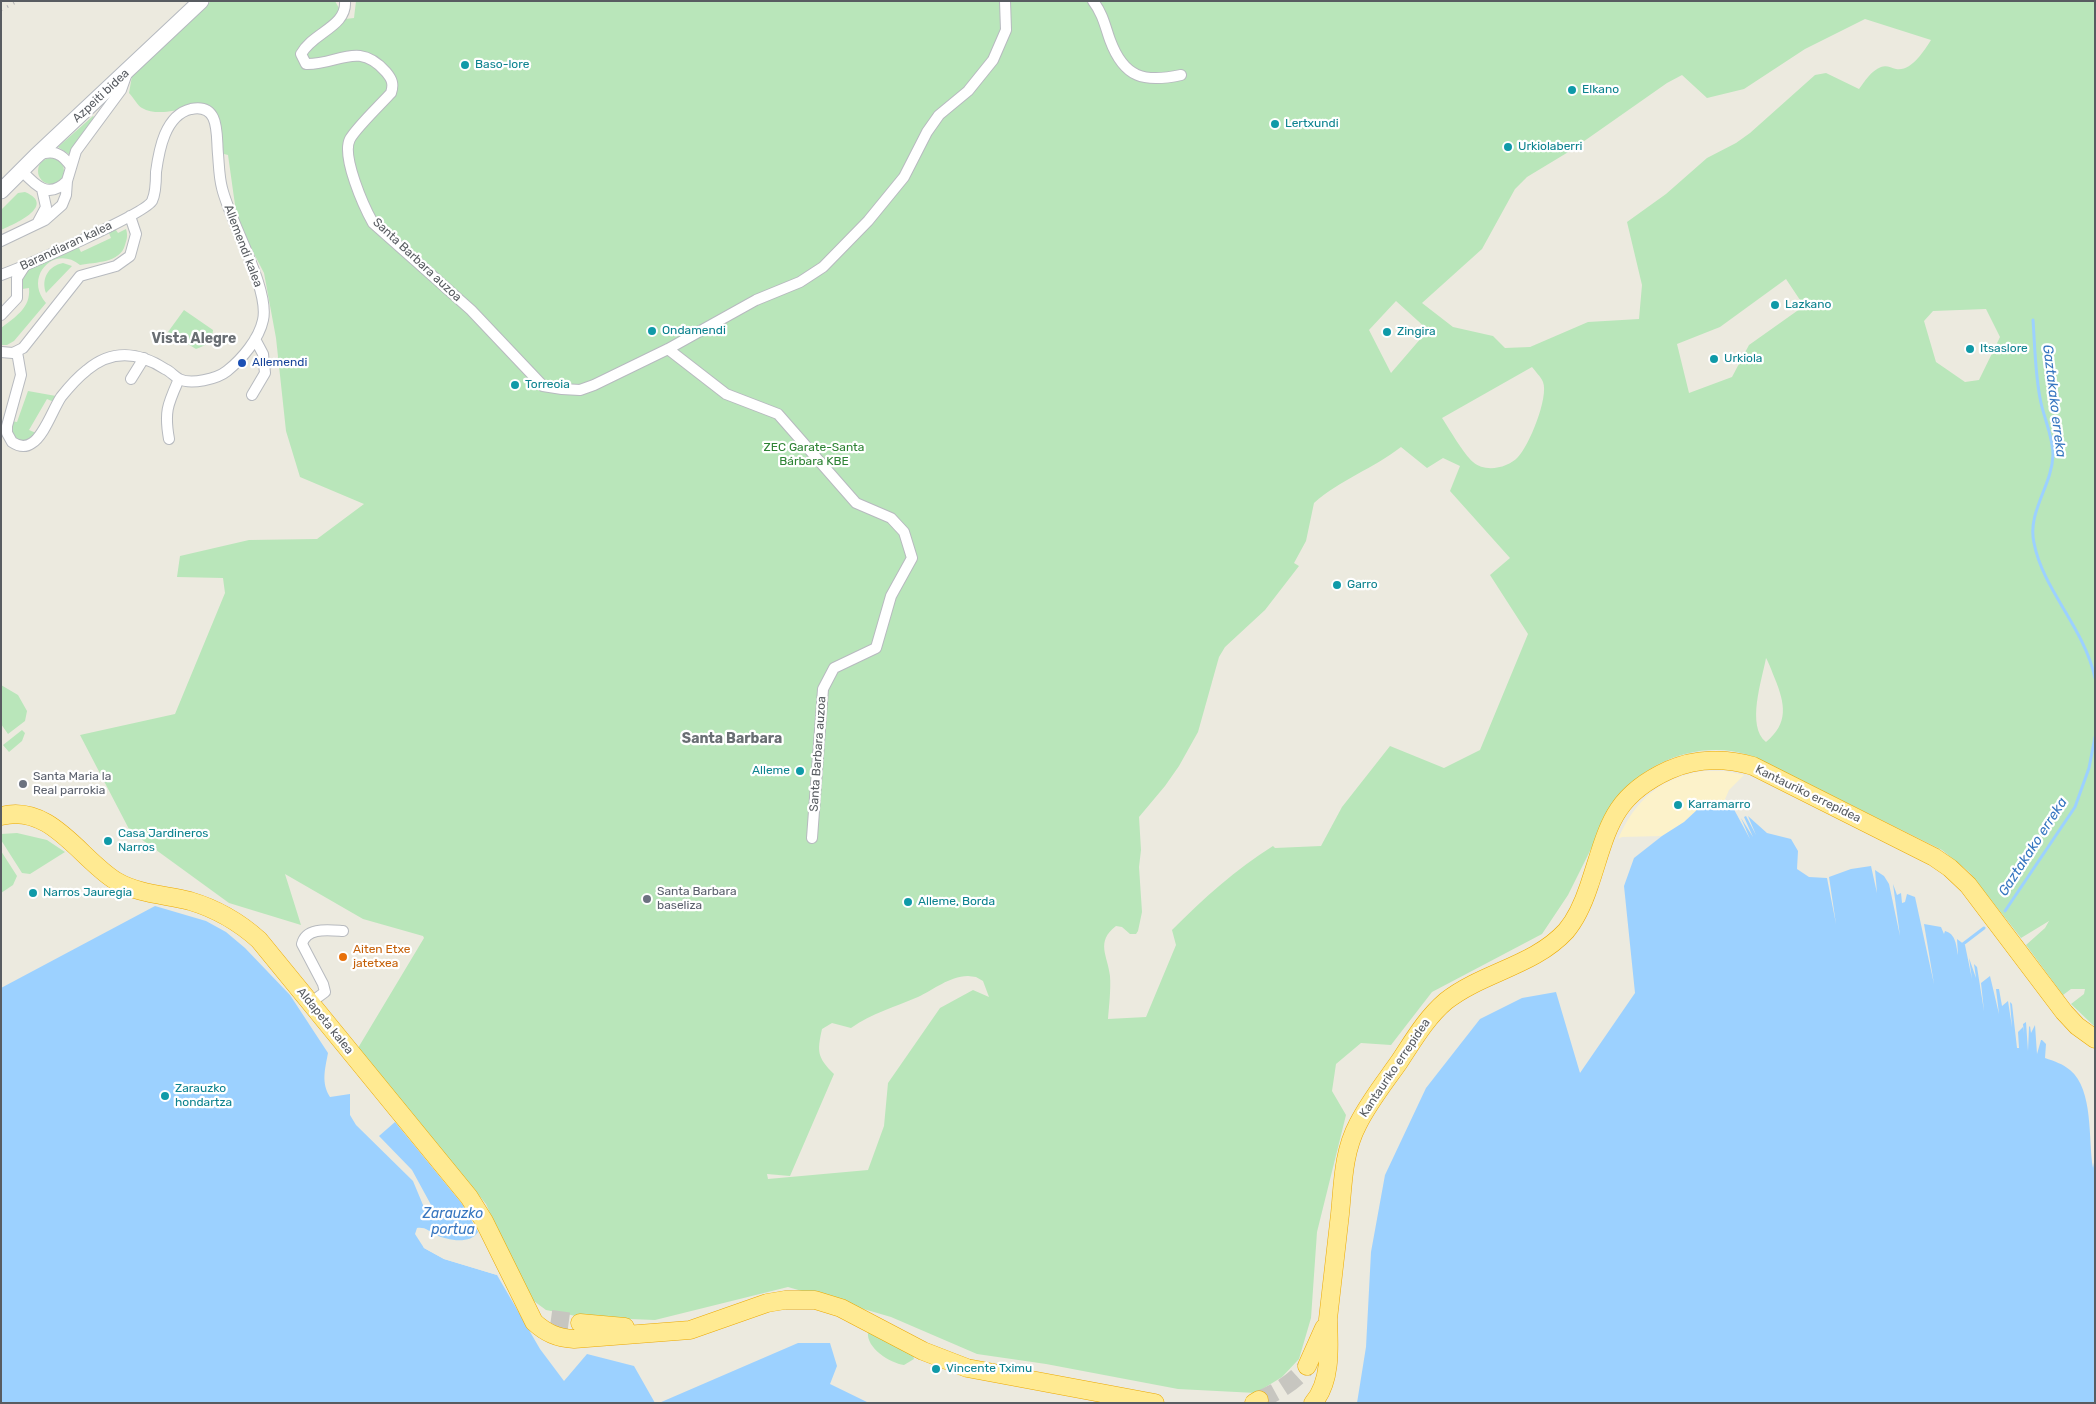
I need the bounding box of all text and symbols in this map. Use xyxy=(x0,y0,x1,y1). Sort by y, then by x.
place label: Baso-lore xyxy=(475,58,529,72)
marker: Baso-lore xyxy=(459,59,471,71)
street label: Azpeiti bidea xyxy=(70,66,132,126)
place label: Elkano xyxy=(1582,83,1619,97)
marker: Elkano xyxy=(1566,84,1578,96)
place label: Lertxundi xyxy=(1285,117,1339,131)
marker: Lertxundi xyxy=(1269,118,1281,130)
place label: Urkiolaberri xyxy=(1518,140,1582,154)
marker: Urkiolaberri xyxy=(1502,141,1514,153)
street label: Allemendi kalea xyxy=(221,203,265,289)
street label: Santa Barbara auzoa xyxy=(370,215,464,305)
street label: Barandiaran kalea xyxy=(18,218,114,274)
place label: Lazkano xyxy=(1785,298,1831,312)
marker: Lazkano xyxy=(1769,299,1781,311)
place label: Ondamendi xyxy=(662,324,726,338)
marker: Ondamendi xyxy=(646,325,658,337)
place label: Zingira xyxy=(1397,325,1436,339)
marker: Zingira xyxy=(1381,326,1393,338)
district label: Vista Alegre xyxy=(152,331,236,347)
place label: Itsaslore xyxy=(1980,342,2028,356)
marker: Itsaslore xyxy=(1964,343,1976,355)
water label: Gaztakako erreka xyxy=(2039,343,2069,459)
place label: Urkiola xyxy=(1724,352,1762,366)
marker: Urkiola xyxy=(1708,353,1720,365)
place label: Allemendi xyxy=(252,356,307,370)
marker: Allemendi xyxy=(236,357,248,369)
place label: Torreoia xyxy=(525,378,570,392)
marker: Torreoia xyxy=(509,379,521,391)
park label: ZEC Garate-Santa Bárbara KBE xyxy=(764,441,864,469)
place label: Garro xyxy=(1347,578,1378,592)
marker: Garro xyxy=(1331,579,1343,591)
street label: Santa Barbara auzoa xyxy=(807,696,829,812)
district label: Santa Barbara xyxy=(682,731,782,747)
street label: Kantauriko errepidea xyxy=(1753,762,1863,826)
place label: Alleme xyxy=(752,764,790,778)
marker: Alleme xyxy=(794,765,806,777)
place label: Santa Maria la Real parrokia xyxy=(33,770,111,798)
marker: Santa Maria la Real parrokia xyxy=(17,778,29,790)
water label: Gaztakako erreka xyxy=(1995,795,2071,899)
place label: Karramarro xyxy=(1688,798,1751,812)
marker: Karramarro xyxy=(1672,799,1684,811)
place label: Casa Jardineros Narros xyxy=(118,827,208,855)
marker: Casa Jardineros Narros xyxy=(102,835,114,847)
place label: Santa Barbara baseliza xyxy=(657,885,737,913)
place label: Narros Jauregia xyxy=(43,886,132,900)
marker: Narros Jauregia xyxy=(27,887,39,899)
marker: Santa Barbara baseliza xyxy=(641,893,653,905)
place label: Alleme, Borda xyxy=(918,895,995,909)
marker: Alleme, Borda xyxy=(902,896,914,908)
place label: Aiten Etxe jatetxea xyxy=(353,943,410,971)
marker: Aiten Etxe jatetxea xyxy=(337,951,349,963)
street label: Aldapeta kalea xyxy=(294,985,356,1057)
street label: Kantauriko errepidea xyxy=(1357,1016,1433,1120)
place label: Zarauzko hondartza xyxy=(175,1082,232,1110)
marker: Zarauzko hondartza xyxy=(159,1090,171,1102)
water label: Zarauzko portua xyxy=(423,1206,483,1238)
place label: Vincente Tximu xyxy=(946,1362,1032,1376)
marker: Vincente Tximu xyxy=(930,1363,942,1375)

